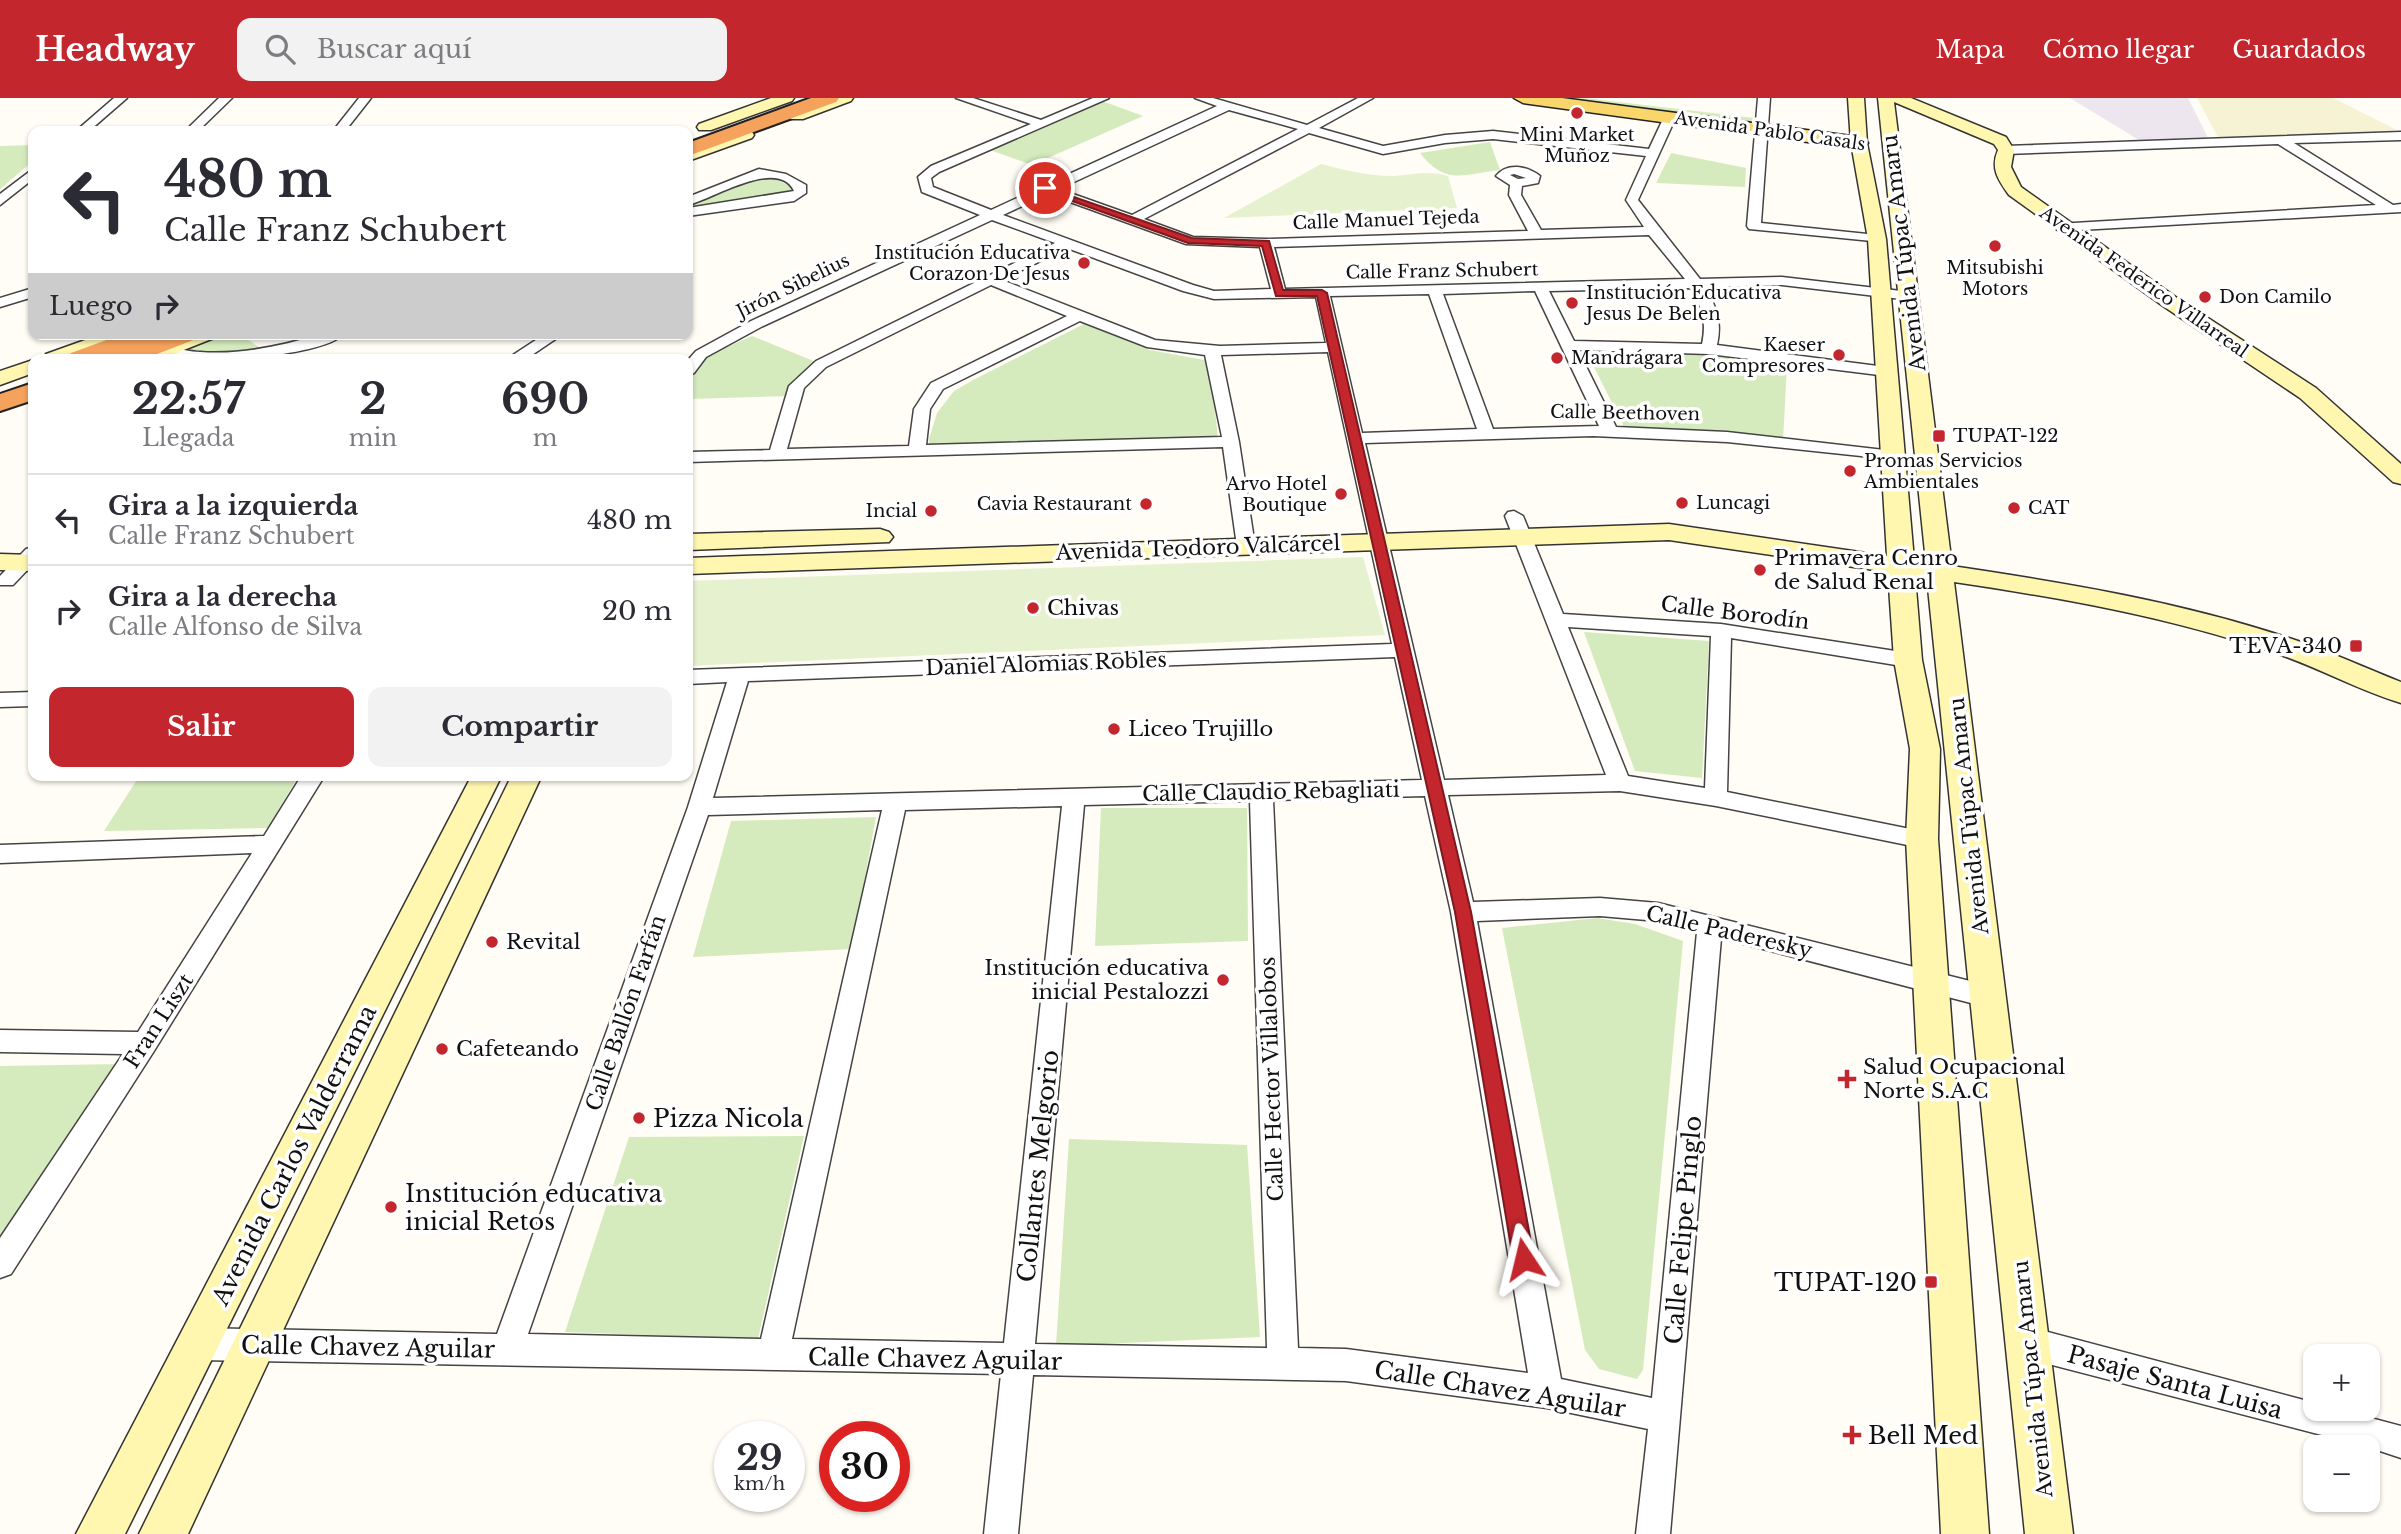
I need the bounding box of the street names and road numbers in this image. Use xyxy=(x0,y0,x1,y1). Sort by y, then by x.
street label: Avenida Pablo Casals xyxy=(1672,107,1867,155)
street label: Avenida Túpac Amaru xyxy=(1877,133,1932,374)
street label: Avenida Federico Villarreal xyxy=(2035,201,2252,362)
street label: Calle Manuel Tejeda xyxy=(1292,206,1480,234)
street label: Jirón Sibelius xyxy=(731,249,853,324)
street label: Calle Franz Schubert xyxy=(1345,258,1539,284)
street label: Calle Beethoven xyxy=(1550,401,1700,425)
street label: Avenida Teodoro Valcárcel xyxy=(1054,530,1341,566)
street label: Calle Borodín xyxy=(1659,591,1811,635)
street label: Daniel Alomias Robles xyxy=(925,647,1167,681)
street label: Avenida Túpac Amaru xyxy=(1944,696,1994,937)
street label: Calle Claudio Rebagliati xyxy=(1142,777,1400,807)
street label: Calle Paderesky xyxy=(1643,900,1815,964)
street label: Calle Ballón Farfán xyxy=(580,912,672,1114)
street label: Calle Hector Villalobos xyxy=(1255,956,1289,1202)
street label: Fran Liszt xyxy=(119,969,199,1073)
street label: Avenida Carlos Valderrama xyxy=(205,999,383,1311)
street label: Collantes Melgorio xyxy=(1011,1048,1065,1284)
street label: Calle Felipe Pinglo xyxy=(1659,1114,1707,1346)
street label: Avenida Túpac Amaru xyxy=(2008,1259,2058,1500)
street label: Calle Chavez Aguilar xyxy=(241,1330,496,1364)
street label: Pasaje Santa Luisa xyxy=(2064,1339,2287,1425)
street label: Calle Chavez Aguilar xyxy=(808,1342,1063,1376)
street label: Calle Chavez Aguilar xyxy=(1372,1355,1628,1423)

